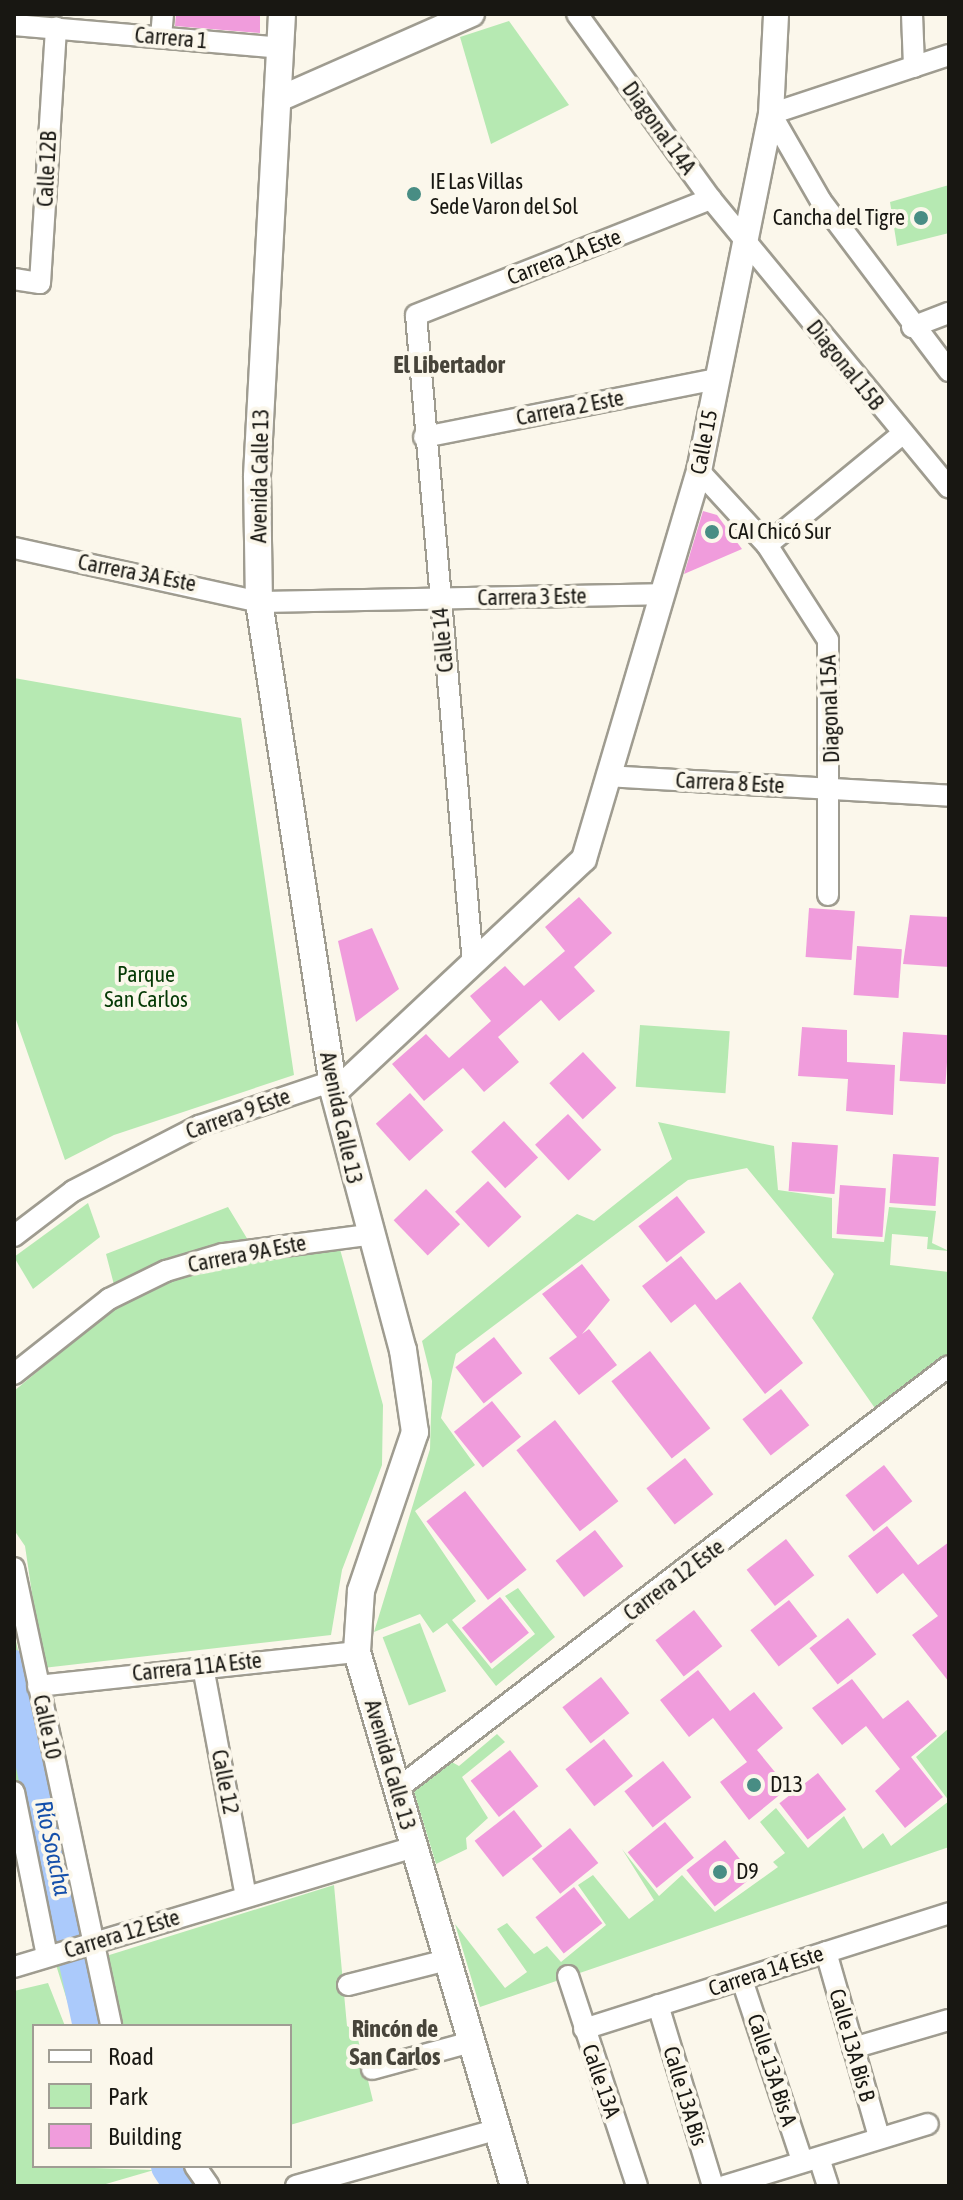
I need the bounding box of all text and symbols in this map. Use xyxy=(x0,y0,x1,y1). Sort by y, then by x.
street label: Carrera 1 xyxy=(134,22,208,54)
street label: Diagonal 14A xyxy=(617,76,701,180)
street label: Calle 12B xyxy=(32,131,62,207)
place label: IE Las Villas Sede Varon del Sol xyxy=(430,168,578,220)
marker: IE Las Villas Sede Varon del Sol xyxy=(405,185,423,203)
place label: Cancha del Tigre xyxy=(773,205,905,231)
marker: Cancha del Tigre xyxy=(912,209,930,227)
street label: Carrera 1A Este xyxy=(503,223,625,291)
street label: Diagonal 15B xyxy=(801,315,889,415)
district label: El Libertador xyxy=(393,351,505,379)
street label: Carrera 2 Este xyxy=(514,385,626,431)
street label: Calle 15 xyxy=(685,407,723,477)
street label: Avenida Calle 13 xyxy=(246,409,274,543)
place label: CAI Chicó Sur xyxy=(728,519,831,545)
marker: CAI Chicó Sur xyxy=(703,523,721,541)
street label: Carrera 3A Este xyxy=(76,549,198,597)
street label: Carrera 3 Este xyxy=(477,583,587,611)
street label: Calle 14 xyxy=(427,606,459,674)
street label: Diagonal 15A xyxy=(815,654,845,764)
street label: Carrera 8 Este xyxy=(675,767,785,799)
park label: Parque San Carlos xyxy=(104,961,188,1012)
street label: Avenida Calle 13 xyxy=(314,1050,368,1186)
street label: Carrera 9 Este xyxy=(182,1083,294,1145)
street label: Carrera 9A Este xyxy=(186,1230,308,1278)
street label: Carrera 12 Este xyxy=(618,1534,730,1626)
street label: Carrera 11A Este xyxy=(131,1647,263,1687)
street label: Calle 10 xyxy=(27,1692,67,1762)
street label: Avenida Calle 13 xyxy=(359,1697,421,1833)
street label: Calle 12 xyxy=(206,1747,244,1817)
place label: D13 xyxy=(770,1772,803,1798)
marker: D13 xyxy=(745,1776,763,1794)
water label: Río Soacha xyxy=(29,1798,77,1898)
place label: D9 xyxy=(736,1859,759,1885)
marker: D9 xyxy=(711,1863,729,1881)
street label: Carrera 12 Este xyxy=(61,1904,183,1964)
street label: Carrera 14 Este xyxy=(705,1940,827,2002)
street label: Calle 13A Bis B xyxy=(823,1986,881,2104)
street label: Calle 13A Bis A xyxy=(742,2011,802,2129)
district label: Rincón de San Carlos xyxy=(349,2015,441,2071)
legend xyxy=(32,2024,292,2168)
street label: Calle 13A xyxy=(576,2041,626,2121)
text: Road xyxy=(108,2043,154,2070)
street label: Calle 13A Bis xyxy=(657,2043,713,2149)
text: Park xyxy=(108,2083,148,2110)
text: Building xyxy=(108,2123,181,2150)

